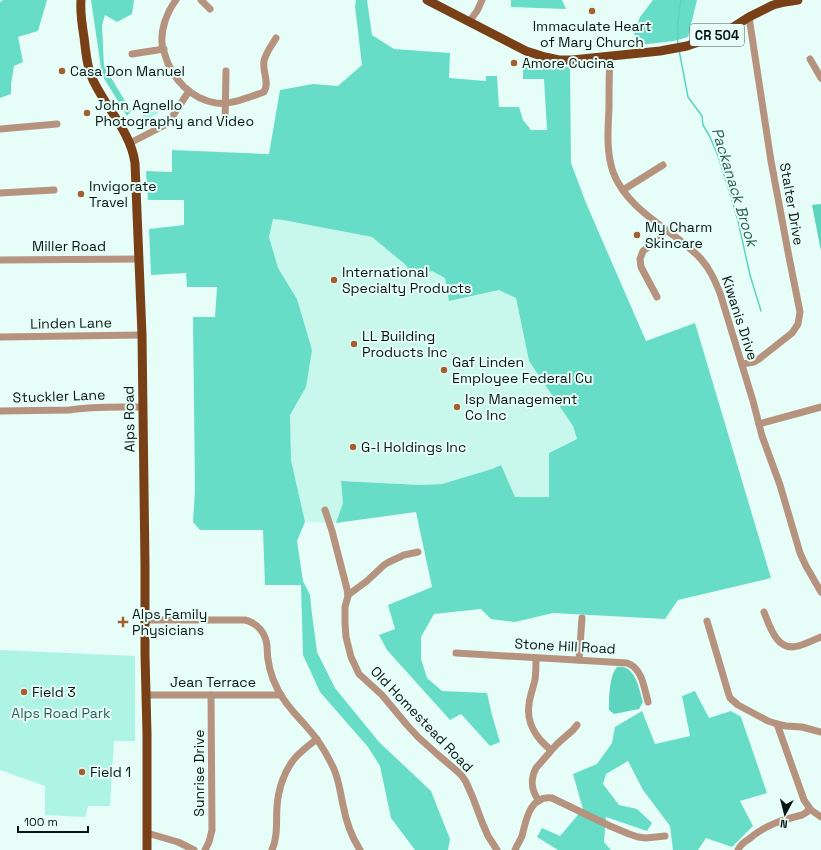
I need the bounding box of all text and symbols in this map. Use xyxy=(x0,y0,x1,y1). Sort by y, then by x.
marker: Immaculate Heart of Mary Church xyxy=(587,6,597,16)
place label: Immaculate Heart of Mary Church xyxy=(533,17,651,51)
road number: CR 504 xyxy=(690,24,744,46)
place label: Amore Cucina xyxy=(522,54,614,72)
marker: Amore Cucina xyxy=(509,58,519,68)
place label: Casa Don Manuel xyxy=(70,62,185,80)
marker: Casa Don Manuel xyxy=(57,66,67,76)
place label: John Agnello Photography and Video xyxy=(95,96,254,130)
marker: John Agnello Photography and Video xyxy=(82,108,92,118)
water label: Packanack Brook xyxy=(708,125,763,251)
street label: Stalter Drive xyxy=(776,161,808,247)
place label: Invigorate Travel xyxy=(89,177,157,211)
marker: Invigorate Travel xyxy=(76,189,86,199)
place label: My Charm Skincare xyxy=(645,218,712,252)
marker: My Charm Skincare xyxy=(632,230,642,240)
street label: Miller Road xyxy=(32,237,106,255)
place label: International Specialty Products xyxy=(342,263,471,297)
street label: Kiwanis Drive xyxy=(718,274,762,362)
marker: International Specialty Products xyxy=(329,275,339,285)
street label: Linden Lane xyxy=(30,313,112,333)
place label: LL Building Products Inc xyxy=(362,327,448,361)
marker: LL Building Products Inc xyxy=(349,339,359,349)
place label: Gaf Linden Employee Federal Cu xyxy=(452,353,593,387)
marker: Gaf Linden Employee Federal Cu xyxy=(439,365,449,375)
street label: Stuckler Lane xyxy=(12,385,106,407)
street label: Alps Road xyxy=(119,386,139,452)
place label: Isp Management Co Inc xyxy=(465,390,577,424)
marker: Isp Management Co Inc xyxy=(452,402,462,412)
place label: G-I Holdings Inc xyxy=(361,438,466,456)
marker: G-I Holdings Inc xyxy=(348,442,358,452)
place label: Alps Family Physicians xyxy=(132,605,207,639)
marker: Alps Family Physicians xyxy=(117,616,129,628)
street label: Stone Hill Road xyxy=(514,634,616,658)
street label: Old Homestead Road xyxy=(367,662,477,776)
street label: Jean Terrace xyxy=(170,673,256,691)
place label: Field 3 xyxy=(32,683,76,701)
marker: Field 3 xyxy=(19,687,29,697)
park label: Alps Road Park xyxy=(11,704,111,722)
street label: Sunrise Drive xyxy=(190,729,208,817)
place label: Field 1 xyxy=(90,763,131,781)
marker: Field 1 xyxy=(77,767,87,777)
north arrow xyxy=(765,794,805,834)
scale bar xyxy=(18,808,88,834)
text: 100 m xyxy=(24,814,58,830)
text: N xyxy=(779,817,788,831)

